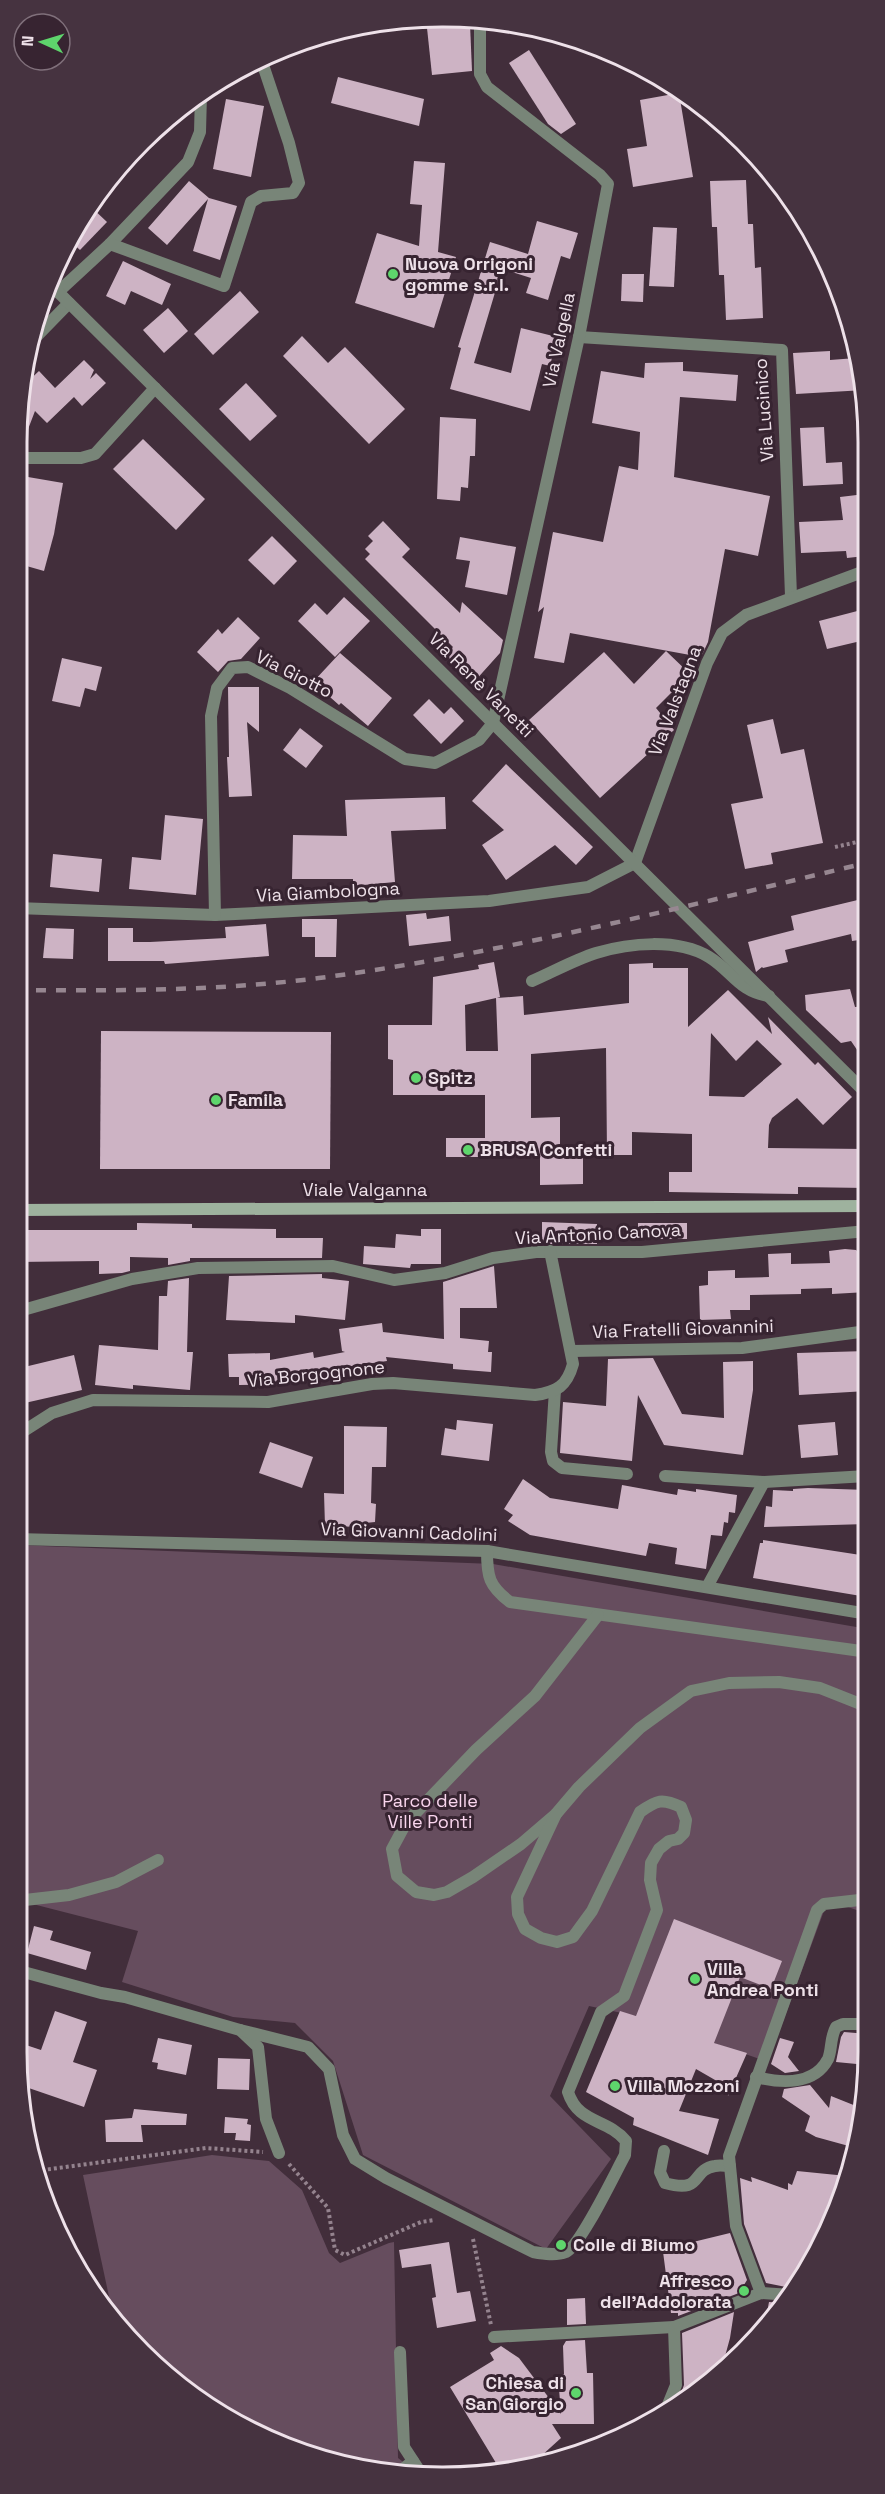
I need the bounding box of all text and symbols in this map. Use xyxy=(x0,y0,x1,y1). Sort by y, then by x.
north arrow xyxy=(12,12,72,72)
text: N xyxy=(17,35,38,47)
place label: Nuova Orrigoni gomme s.r.l. xyxy=(405,252,533,296)
marker: Nuova Orrigoni gomme s.r.l. xyxy=(386,267,400,281)
street label: Via Valgella xyxy=(537,290,580,390)
street label: Via Lucinico xyxy=(748,357,779,463)
street label: Via Renè Vanetti xyxy=(424,627,539,742)
street label: Via Valstagna xyxy=(643,643,706,759)
street label: Via Giotto xyxy=(252,644,336,703)
street label: Via Giambologna xyxy=(256,876,400,907)
place label: Spitz xyxy=(428,1066,473,1089)
marker: Spitz xyxy=(409,1071,423,1085)
place label: Famila xyxy=(228,1088,284,1111)
marker: Famila xyxy=(209,1093,223,1107)
place label: BRUSA Confetti xyxy=(480,1138,612,1161)
marker: BRUSA Confetti xyxy=(461,1143,475,1157)
street label: Viale Valganna xyxy=(303,1178,427,1201)
street label: Via Antonio Canova xyxy=(514,1218,682,1249)
street label: Via Fratelli Giovannini xyxy=(592,1314,774,1343)
street label: Via Borgognone xyxy=(246,1355,386,1392)
street label: Via Giovanni Cadolini xyxy=(320,1517,498,1546)
park label: Parco delle Ville Ponti xyxy=(382,1789,478,1833)
place label: Villa Andrea Ponti xyxy=(707,1957,819,2001)
marker: Villa Andrea Ponti xyxy=(688,1972,702,1986)
place label: Villa Mozzoni xyxy=(627,2074,740,2097)
marker: Villa Mozzoni xyxy=(608,2079,622,2093)
place label: Colle di Biumo xyxy=(573,2233,695,2256)
marker: Colle di Biumo xyxy=(554,2238,568,2252)
place label: Affresco dell'Addolorata xyxy=(600,2269,733,2313)
marker: Affresco dell'Addolorata xyxy=(737,2284,751,2298)
place label: Chiesa di San Giorgio xyxy=(465,2371,564,2415)
marker: Chiesa di San Giorgio xyxy=(569,2386,583,2400)

